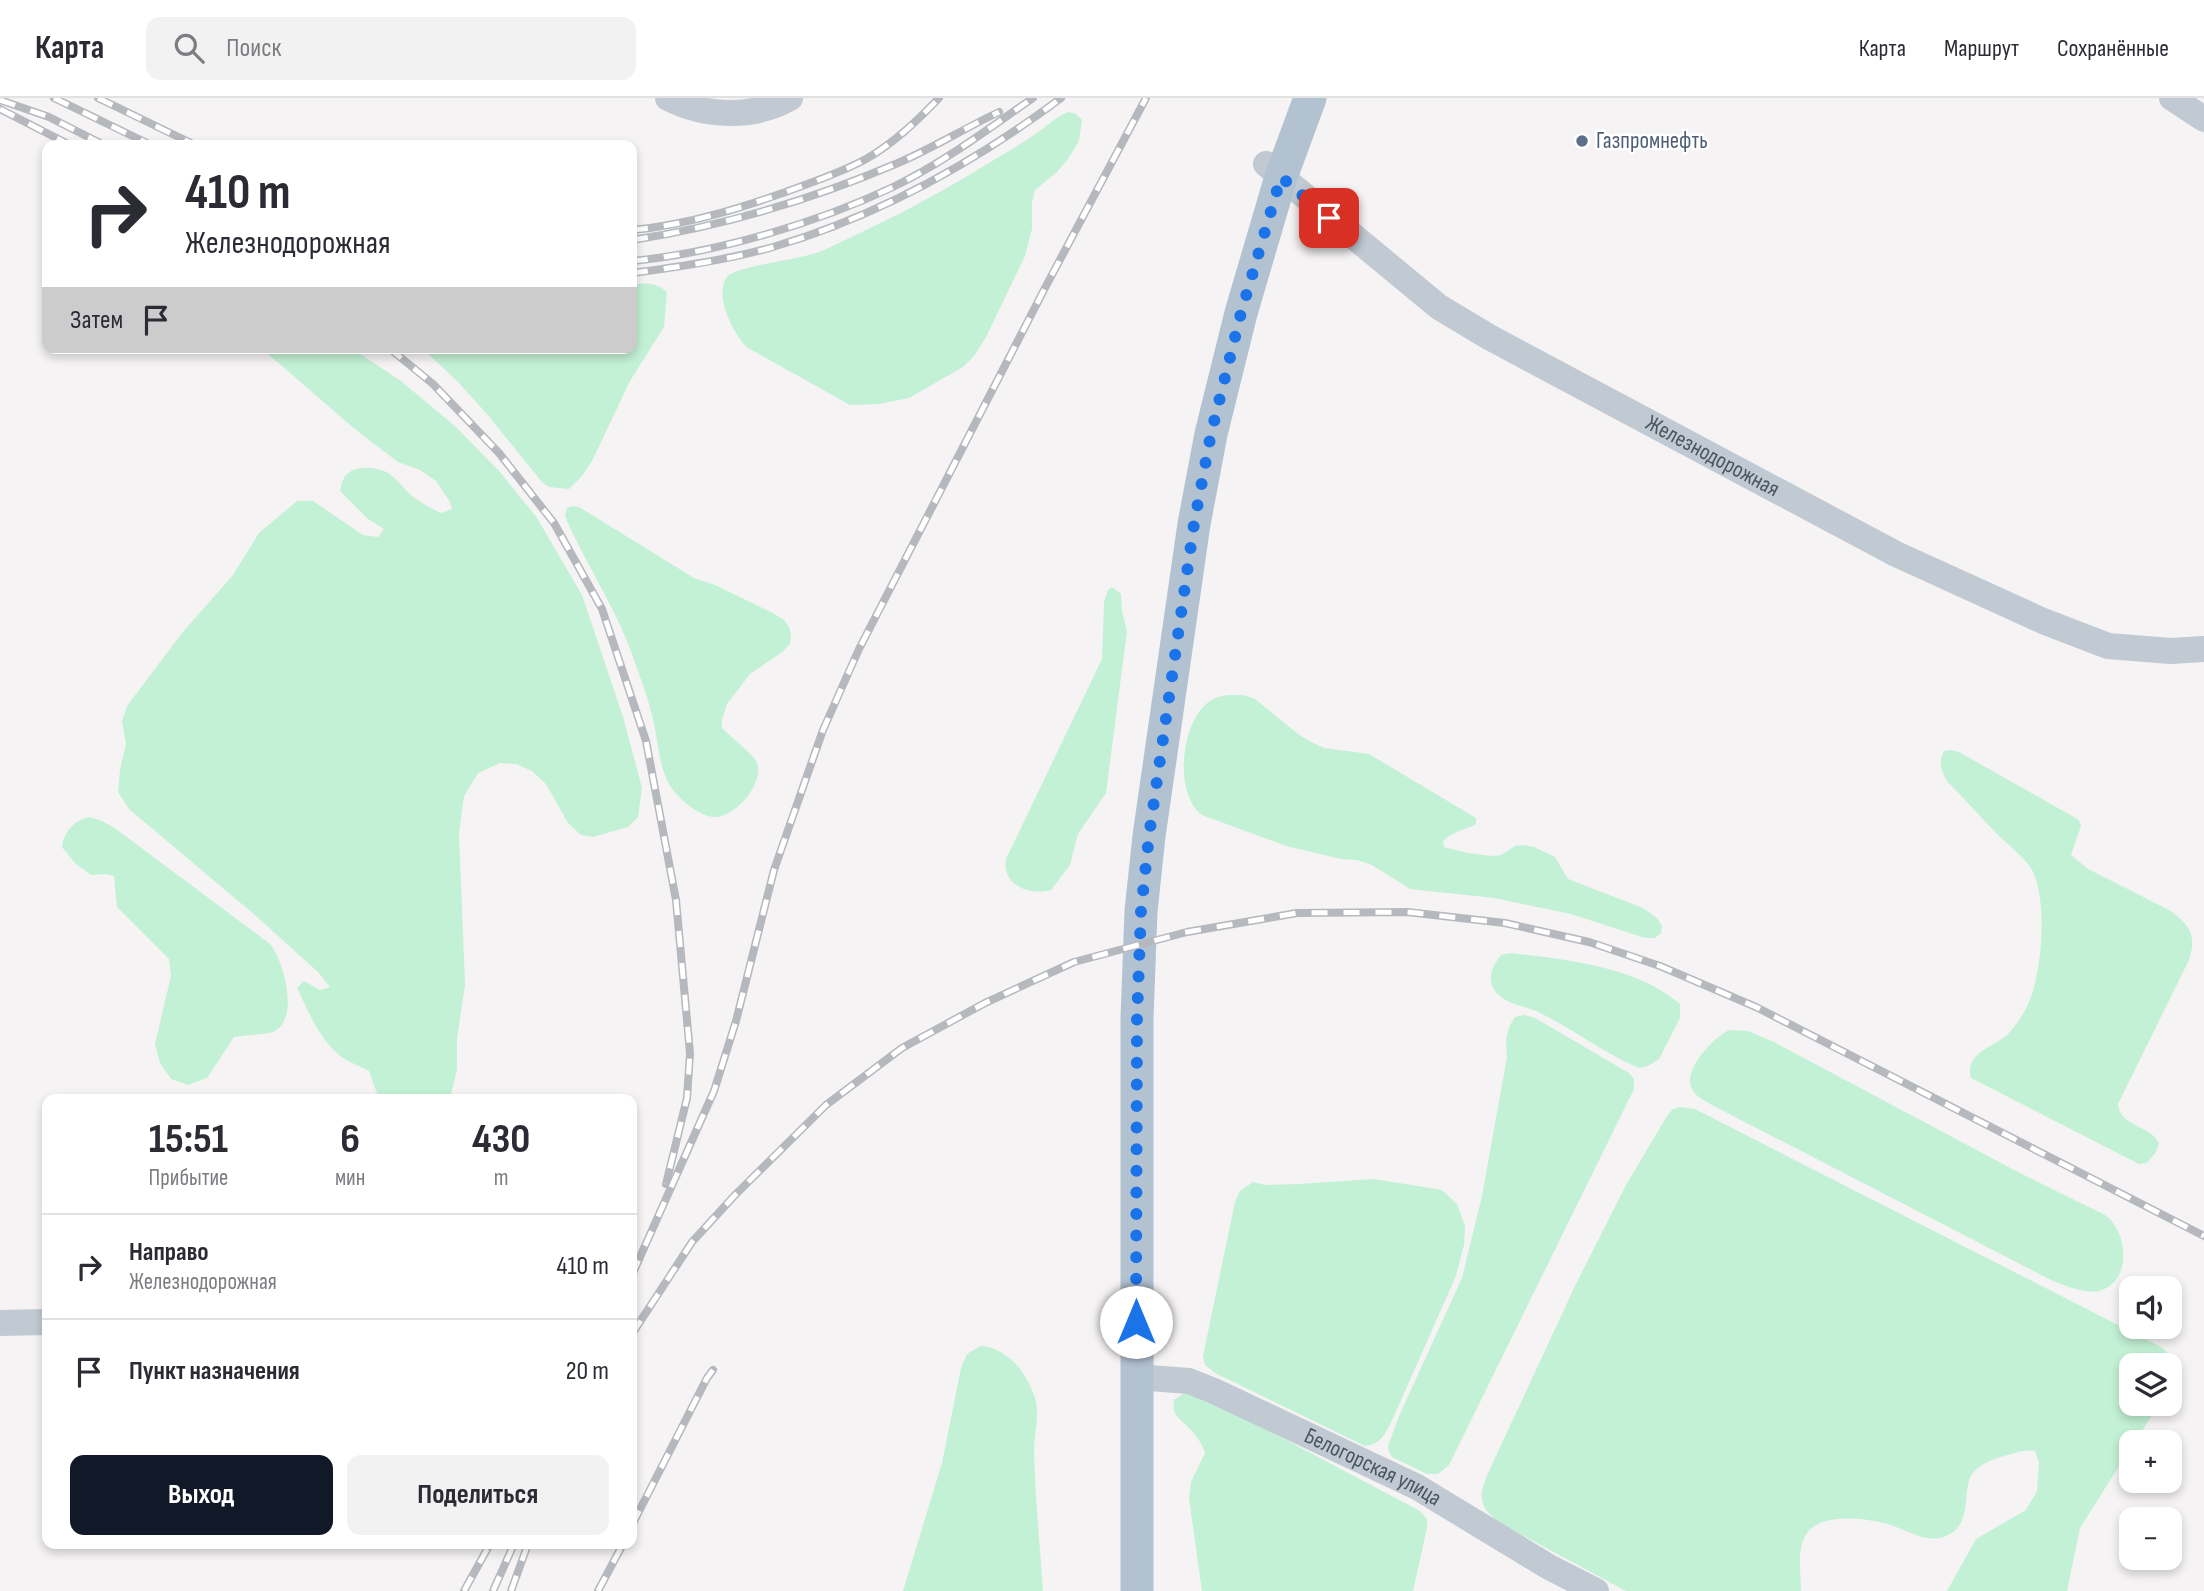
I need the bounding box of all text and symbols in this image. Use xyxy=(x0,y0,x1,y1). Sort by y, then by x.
search box xyxy=(146,17,636,80)
text: Карта xyxy=(35,28,104,68)
icon: search xyxy=(170,29,208,67)
text: Поиск xyxy=(226,33,281,64)
text: Карта xyxy=(1859,34,1906,63)
text: Маршрут xyxy=(1944,34,2019,63)
text: Сохранённые xyxy=(2057,34,2169,63)
place label: Газпромнефть xyxy=(1596,127,1708,155)
marker: Газпромнефть xyxy=(1574,133,1590,149)
text: 410 m xyxy=(185,164,291,223)
icon: right xyxy=(70,168,161,259)
pin xyxy=(1299,188,1359,248)
icon: arrive xyxy=(1310,199,1348,237)
text: Железнодорожная xyxy=(185,224,391,263)
icon: arrive xyxy=(137,301,175,339)
text: Затем xyxy=(70,305,123,336)
street label: Железнодорожная xyxy=(1641,409,1784,503)
text: 15:51 xyxy=(149,1114,228,1165)
text: 6 xyxy=(340,1114,360,1165)
text: 430 xyxy=(472,1114,530,1165)
text: Прибытие xyxy=(149,1164,228,1192)
text: мин xyxy=(335,1164,365,1192)
text: m xyxy=(494,1164,509,1192)
text: Направо xyxy=(129,1237,208,1268)
icon: right xyxy=(70,1248,108,1286)
text: 410 m xyxy=(557,1251,609,1282)
text: Железнодорожная xyxy=(129,1268,277,1296)
map controls xyxy=(2119,1276,2182,1570)
button: sound xyxy=(2119,1276,2182,1339)
position arrow xyxy=(1099,1285,1173,1359)
icon: arrive xyxy=(70,1353,108,1391)
button: layers xyxy=(2119,1353,2182,1416)
text: Пункт назначения xyxy=(129,1356,300,1387)
text: 20 m xyxy=(566,1356,609,1387)
street label: Белогорская улица xyxy=(1300,1422,1446,1512)
button: + xyxy=(2119,1430,2182,1493)
button: Выход xyxy=(70,1455,333,1535)
button: Поделиться xyxy=(347,1455,609,1535)
button: − xyxy=(2119,1507,2182,1570)

